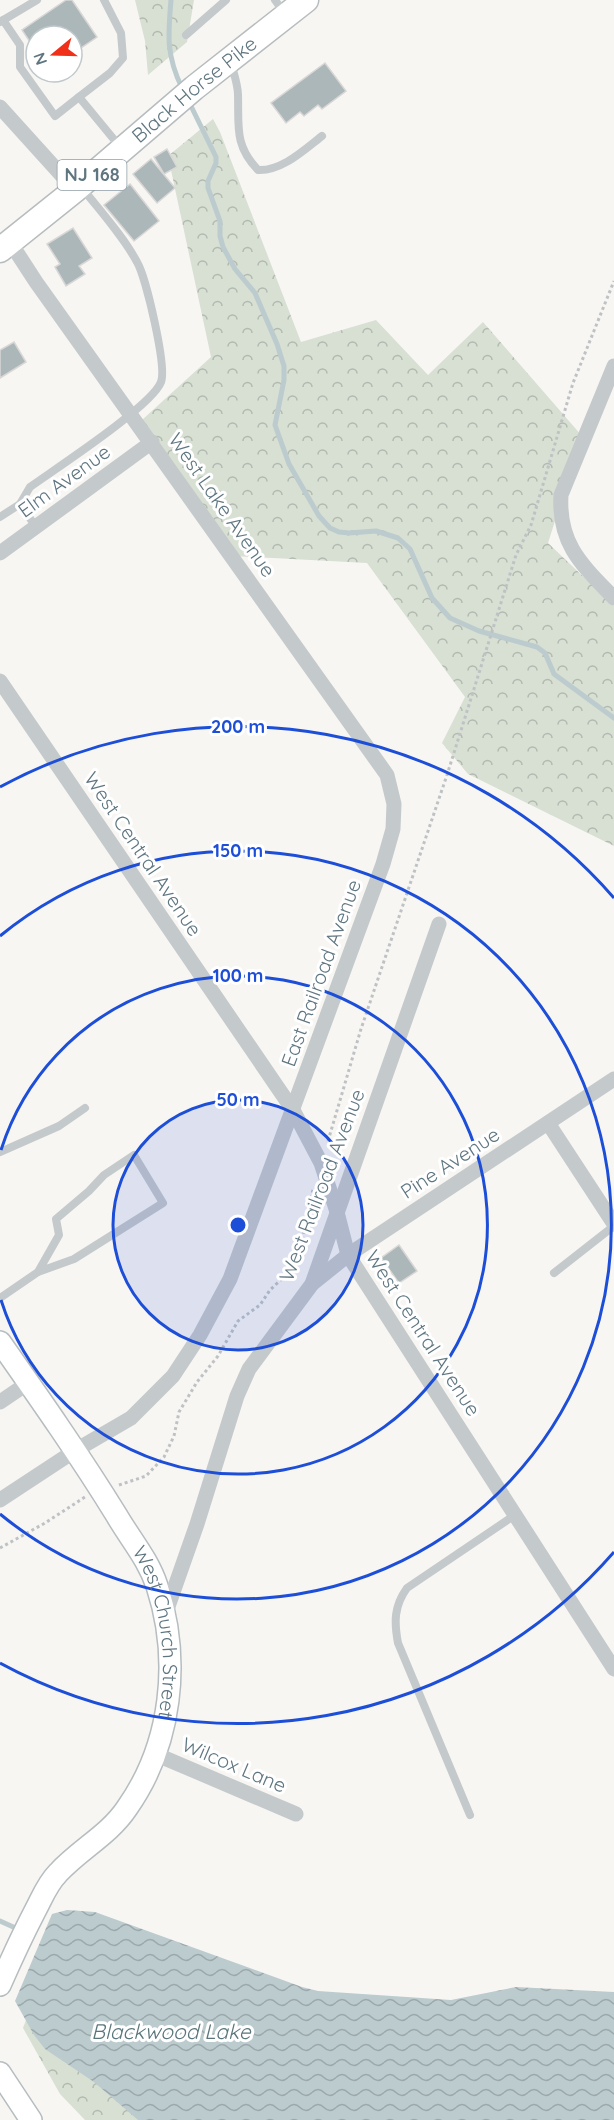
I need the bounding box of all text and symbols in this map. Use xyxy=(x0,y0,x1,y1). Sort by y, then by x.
north arrow xyxy=(24,24,84,84)
street label: Black Horse Pike xyxy=(126,31,262,148)
text: N xyxy=(28,50,51,68)
road number: NJ 168 xyxy=(58,160,127,190)
street label: West Lake Avenue xyxy=(163,428,281,582)
street label: Elm Avenue xyxy=(13,439,115,522)
text: 200 m xyxy=(211,715,265,738)
street label: West Central Avenue xyxy=(79,767,208,941)
text: 150 m xyxy=(213,839,263,862)
street label: East Railroad Avenue xyxy=(275,876,366,1070)
text: 100 m xyxy=(213,964,263,987)
street label: West Railroad Avenue xyxy=(273,1085,370,1284)
text: 50 m xyxy=(216,1088,260,1111)
street label: Pine Avenue xyxy=(396,1121,504,1204)
centre of rings xyxy=(228,1215,248,1235)
street label: West Central Avenue xyxy=(360,1245,486,1420)
street label: West Church Street xyxy=(127,1541,183,1721)
street label: Wilcox Lane xyxy=(178,1731,290,1798)
water label: Blackwood Lake xyxy=(91,2018,252,2044)

